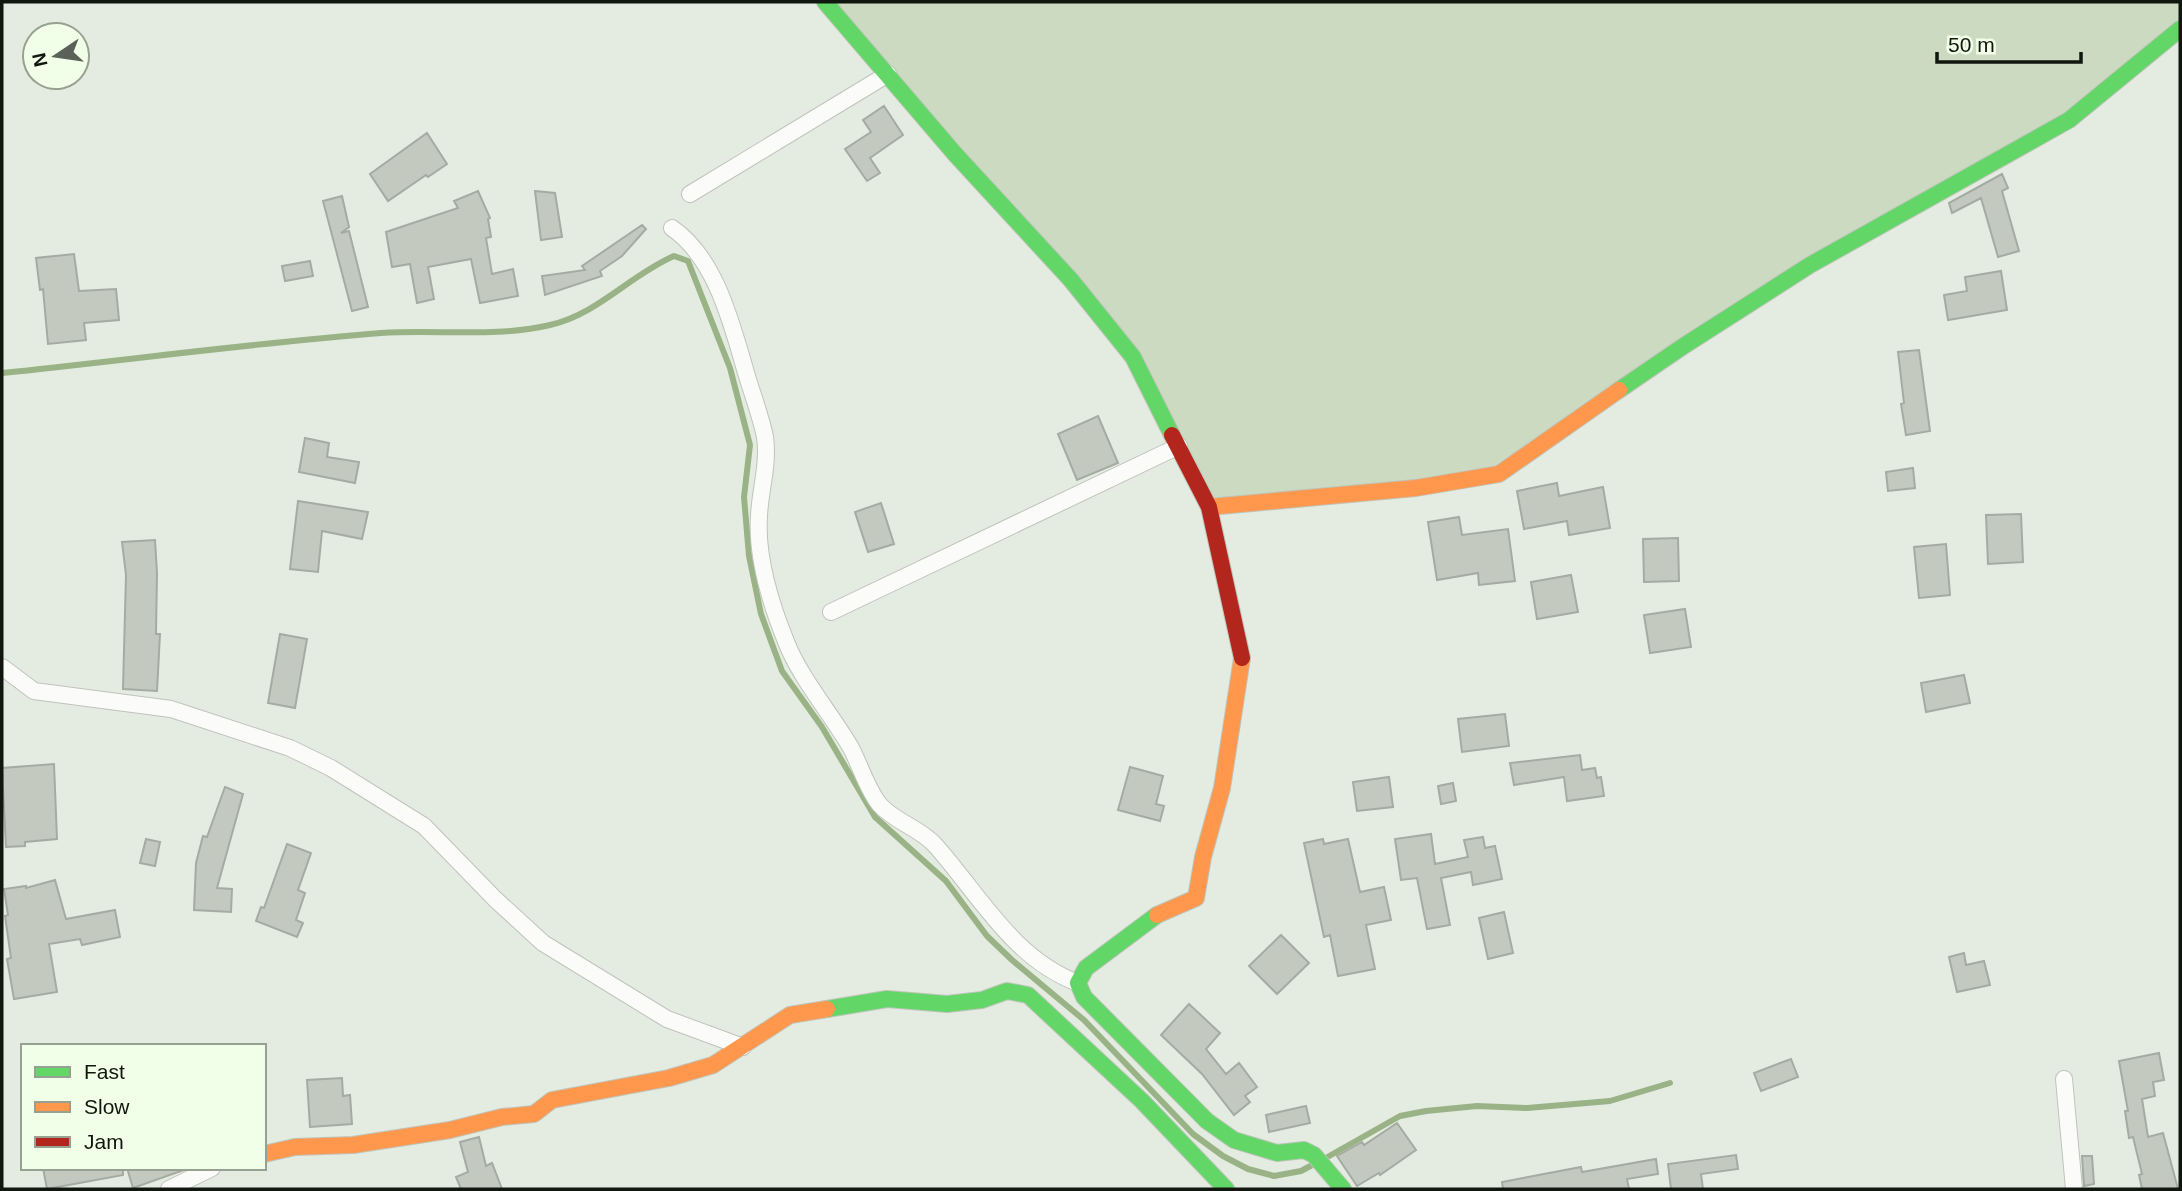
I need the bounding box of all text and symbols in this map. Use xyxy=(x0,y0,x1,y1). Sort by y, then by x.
north arrow xyxy=(21,21,91,91)
scale bar xyxy=(1937,21,2080,65)
text: 50 m xyxy=(1948,33,1995,56)
text: N xyxy=(28,51,52,69)
legend xyxy=(21,1044,266,1170)
text: Fast xyxy=(84,1060,125,1083)
text: Slow xyxy=(84,1095,130,1118)
text: Jam xyxy=(84,1130,124,1153)

